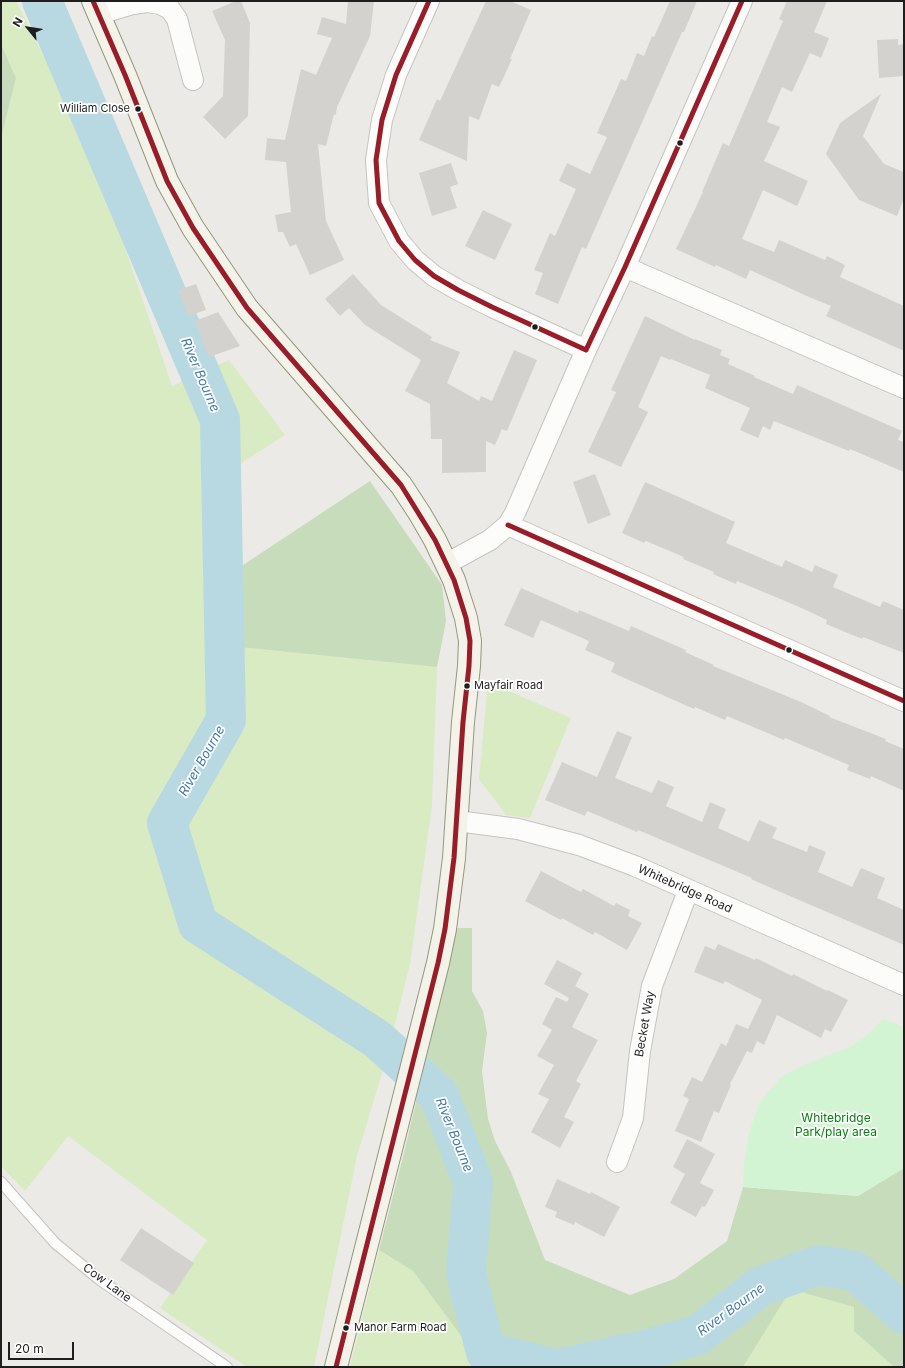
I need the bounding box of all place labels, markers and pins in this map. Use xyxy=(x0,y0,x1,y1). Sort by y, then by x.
place label: William Close xyxy=(60,102,130,116)
marker: William Close xyxy=(133,104,143,114)
unlabelled marker xyxy=(675,138,685,148)
unlabelled marker xyxy=(530,322,540,332)
unlabelled marker xyxy=(784,645,794,655)
place label: Mayfair Road xyxy=(474,679,543,693)
marker: Mayfair Road xyxy=(462,681,472,691)
place label: Manor Farm Road xyxy=(354,1321,446,1335)
marker: Manor Farm Road xyxy=(341,1323,351,1333)

